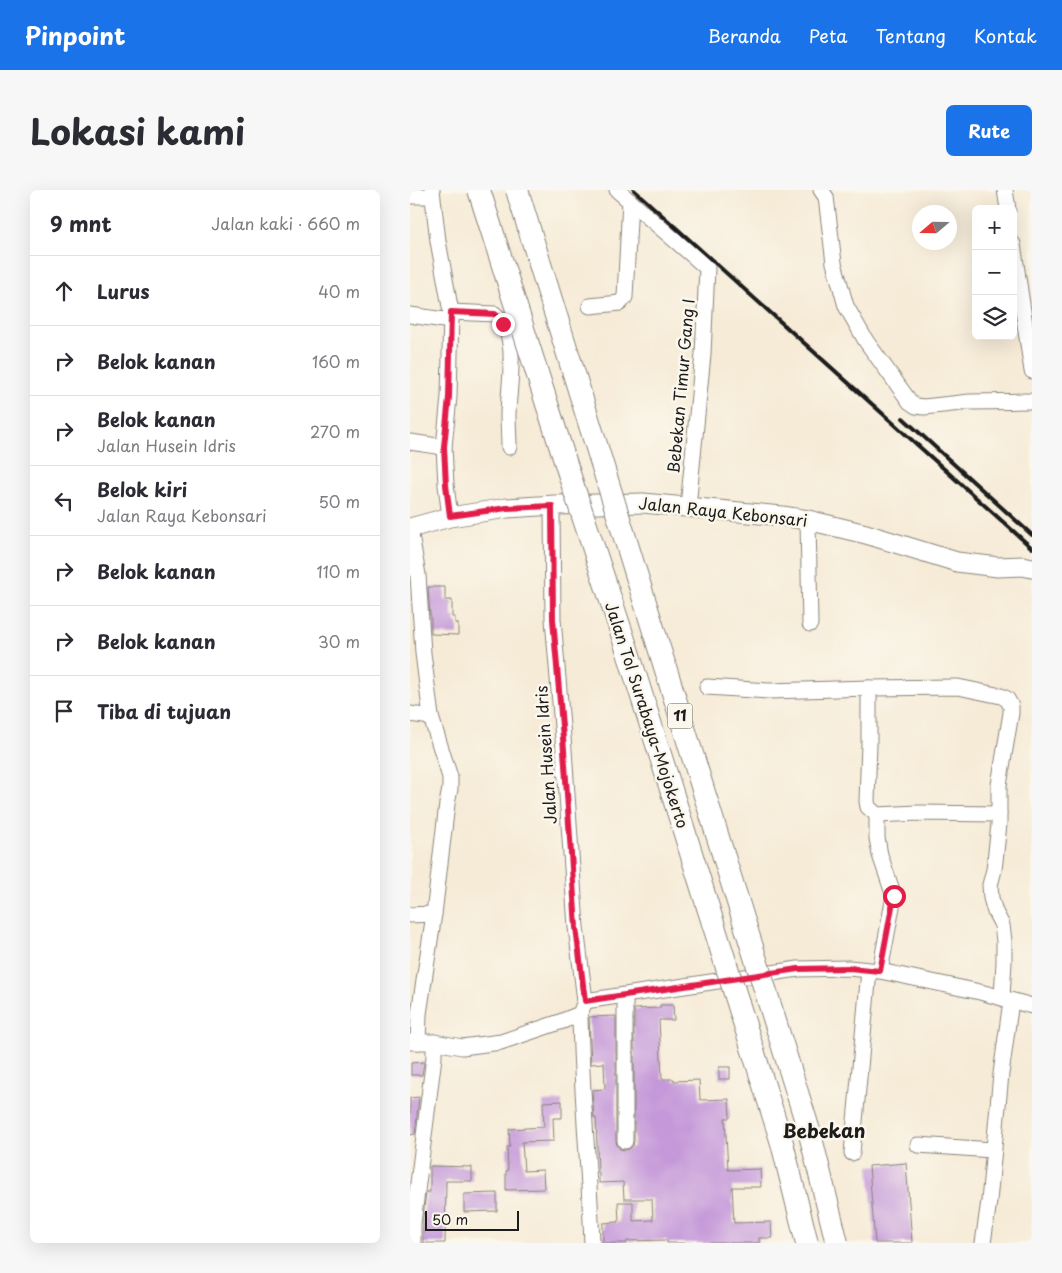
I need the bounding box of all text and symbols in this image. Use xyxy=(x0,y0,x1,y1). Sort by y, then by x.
text: Pinpoint xyxy=(25,17,126,53)
text: Beranda xyxy=(708,22,781,49)
text: Peta xyxy=(809,22,847,49)
text: Tentang xyxy=(875,22,946,49)
text: Kontak xyxy=(974,22,1037,49)
text: Lokasi kami xyxy=(30,104,245,157)
button: Rute xyxy=(946,105,1032,156)
north arrow xyxy=(912,205,957,250)
map controls xyxy=(972,205,1017,340)
button: + xyxy=(972,205,1017,250)
text: 9 mnt xyxy=(50,207,112,239)
text: Jalan kaki · 660 m xyxy=(211,211,360,235)
button: − xyxy=(972,250,1017,295)
icon: ahead xyxy=(50,277,78,305)
text: Lurus xyxy=(97,277,150,305)
text: 40 m xyxy=(318,279,360,303)
button: layers xyxy=(972,295,1017,340)
street label: Bebekan Timur Gang I xyxy=(660,297,700,475)
route end xyxy=(492,313,515,336)
icon: right xyxy=(50,347,78,375)
text: Belok kanan xyxy=(97,347,216,375)
text: 160 m xyxy=(312,349,360,373)
text: Belok kanan xyxy=(97,405,216,433)
icon: right xyxy=(50,417,78,445)
text: 270 m xyxy=(310,419,360,443)
text: Jalan Husein Idris xyxy=(97,433,236,457)
text: Belok kiri xyxy=(97,475,187,503)
icon: left xyxy=(50,487,78,515)
text: 50 m xyxy=(319,489,360,513)
street label: Jalan Raya Kebonsari xyxy=(637,490,809,532)
text: Jalan Raya Kebonsari xyxy=(97,503,267,527)
icon: right xyxy=(50,557,78,585)
text: Belok kanan xyxy=(97,557,216,585)
text: 110 m xyxy=(317,559,360,583)
street label: Jalan Tol Surabaya–Mojokerto xyxy=(600,598,696,831)
icon: right xyxy=(50,627,78,655)
text: Belok kanan xyxy=(97,627,216,655)
text: 30 m xyxy=(318,629,360,653)
street label: Jalan Husein Idris xyxy=(528,685,562,825)
icon: arrive xyxy=(50,697,78,725)
text: Tiba di tujuan xyxy=(97,697,231,725)
road number: 11 xyxy=(668,704,692,728)
route start xyxy=(883,885,906,908)
district label: Bebekan xyxy=(782,1116,866,1144)
scale bar xyxy=(425,1208,519,1231)
text: 50 m xyxy=(432,1209,468,1230)

